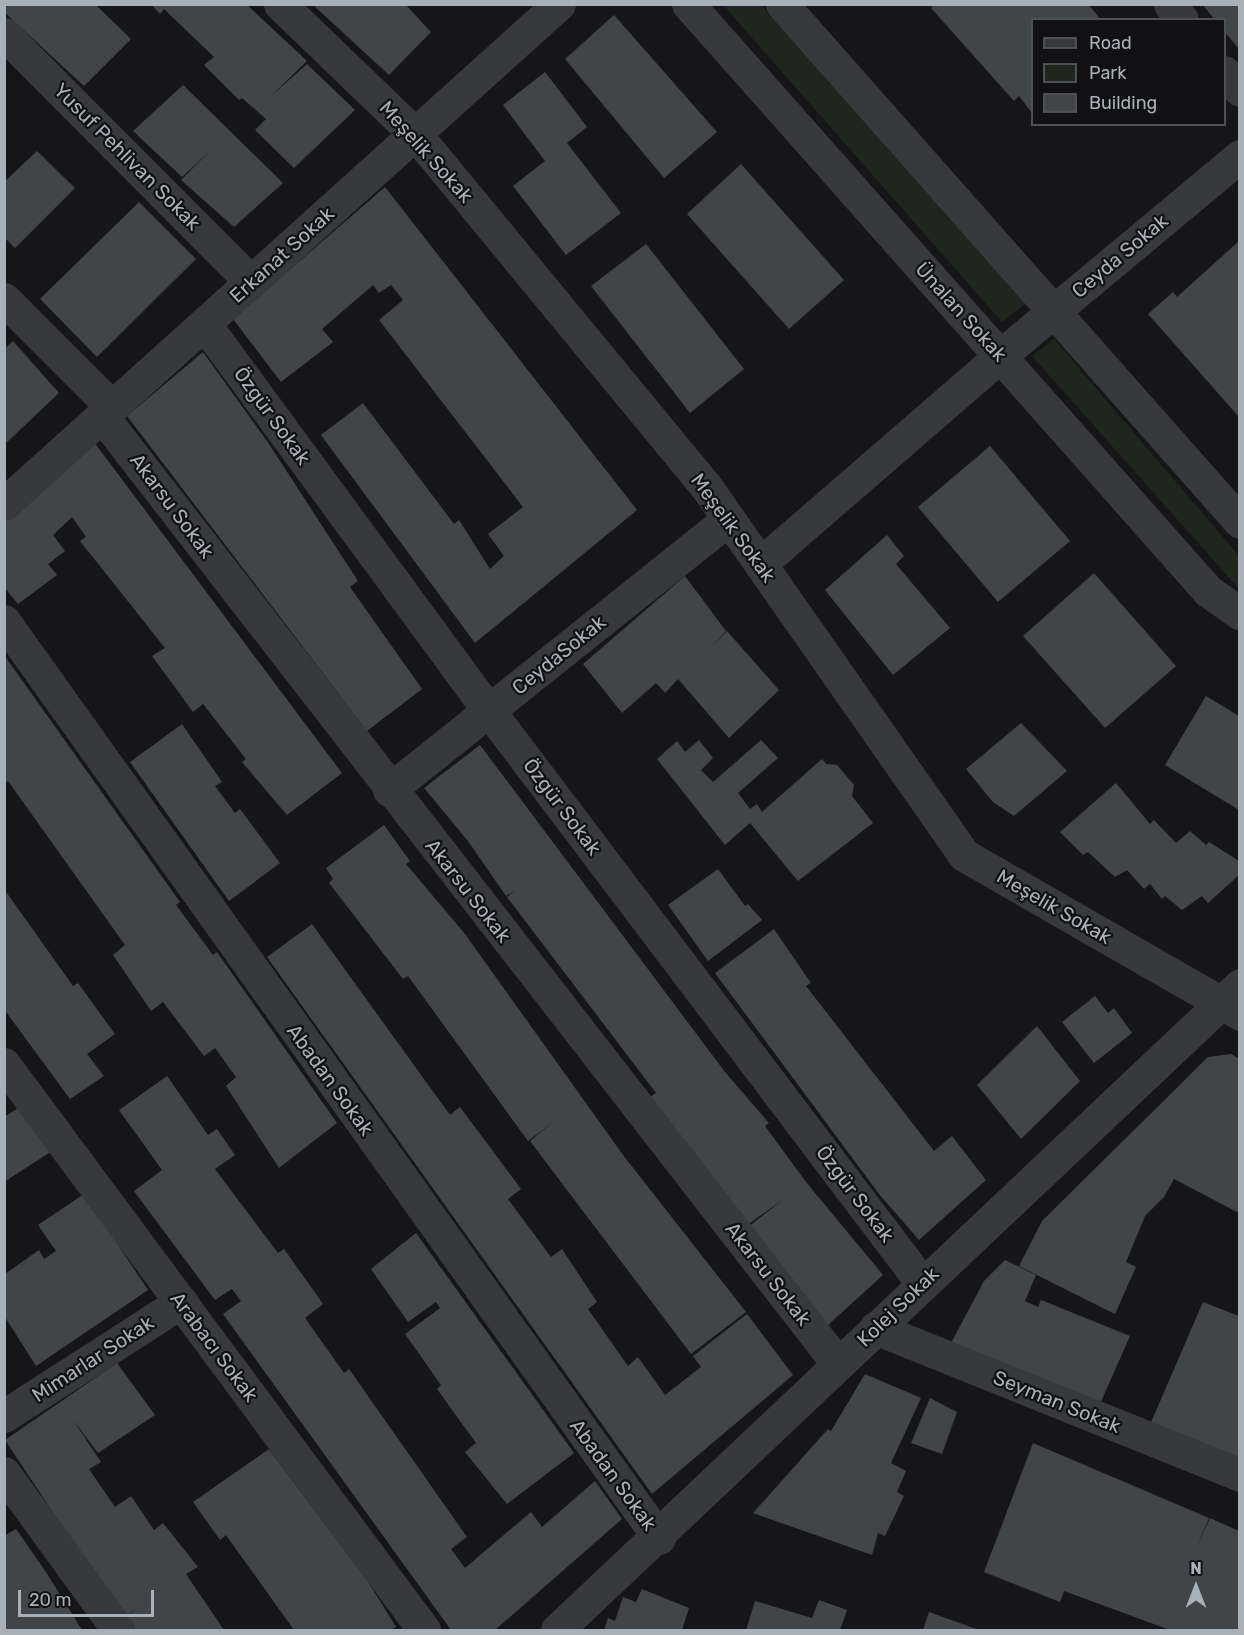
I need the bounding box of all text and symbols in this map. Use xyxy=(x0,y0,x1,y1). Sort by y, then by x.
legend xyxy=(1031,18,1226,126)
text: Road xyxy=(1089,32,1132,54)
text: Park xyxy=(1089,62,1126,84)
street label: Yusuf Pehlivan Sokak xyxy=(48,78,206,236)
text: Building xyxy=(1089,92,1157,114)
street label: Meşelik Sokak xyxy=(374,96,478,208)
street label: Erkanat Sokak xyxy=(225,202,339,308)
street label: Ceyda Sokak xyxy=(1067,209,1173,303)
street label: Ünalan Sokak xyxy=(910,257,1012,367)
street label: Özgür Sokak xyxy=(228,362,316,470)
street label: Akarsu Sokak xyxy=(125,449,219,563)
street label: Meşelik Sokak xyxy=(685,469,781,587)
street label: CeydaSokak xyxy=(507,610,611,700)
street label: Özgür Sokak xyxy=(518,754,606,860)
street label: Akarsu Sokak xyxy=(420,834,516,948)
street label: Meşelik Sokak xyxy=(992,864,1116,950)
street label: Abadan Sokak xyxy=(282,1020,378,1140)
street label: Özgür Sokak xyxy=(811,1141,899,1247)
street label: Akarsu Sokak xyxy=(720,1217,816,1331)
street label: Kolej Sokak xyxy=(852,1262,944,1352)
street label: Arabacı Sokak xyxy=(165,1287,263,1407)
street label: Mimarlar Sokak xyxy=(27,1311,159,1407)
street label: Seyman Sokak xyxy=(990,1365,1124,1439)
street label: Abadan Sokak xyxy=(565,1415,661,1535)
north arrow xyxy=(1166,1557,1226,1617)
text: N xyxy=(1190,1559,1202,1578)
scale bar xyxy=(21,1578,158,1616)
text: 20 m xyxy=(29,1589,71,1611)

